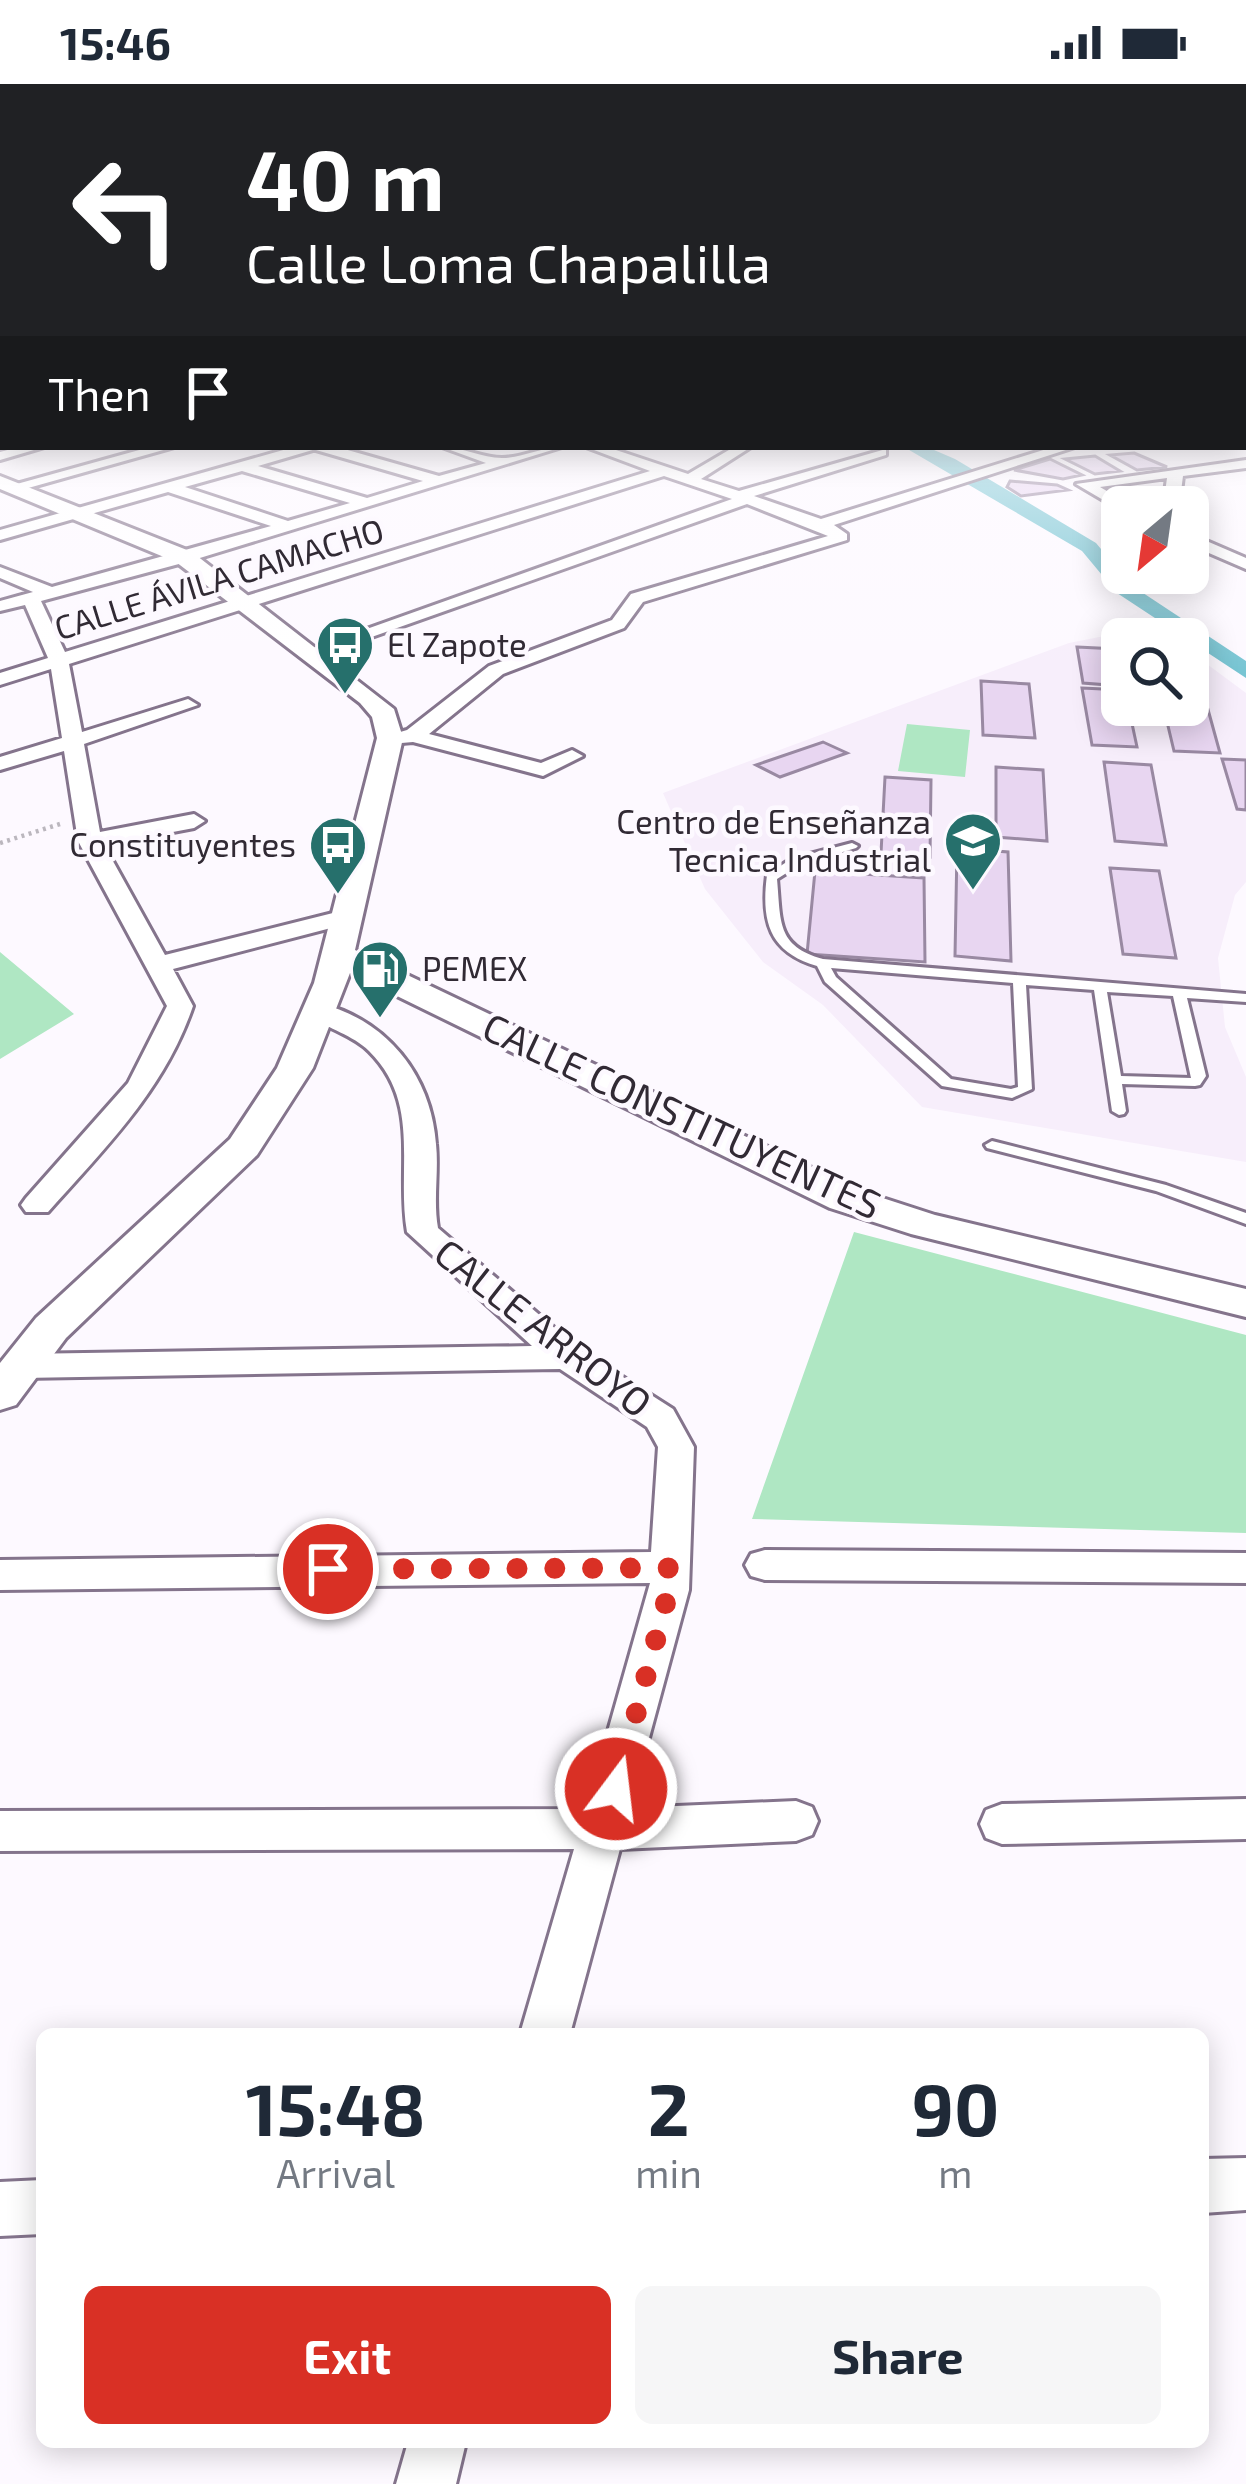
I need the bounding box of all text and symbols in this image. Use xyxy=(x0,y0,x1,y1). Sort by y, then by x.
text: 15:46 xyxy=(60,15,171,69)
text: 40 m xyxy=(246,127,445,228)
icon: left xyxy=(48,132,204,288)
text: Calle Loma Chapalilla xyxy=(246,229,771,294)
icon: arrive xyxy=(175,360,241,426)
text: Then xyxy=(48,366,151,420)
north arrow xyxy=(1101,486,1209,594)
map controls xyxy=(1101,486,1209,726)
street label: CALLE ÁVILA CAMACHO xyxy=(49,509,388,647)
bus stop icon: El Zapote xyxy=(314,614,376,696)
button: search xyxy=(1101,618,1209,726)
place label: El Zapote xyxy=(387,624,527,664)
place label: Centro de Enseñanza Tecnica Industrial xyxy=(616,801,931,879)
school or university icon: Centro de Enseñanza Tecnica Industrial xyxy=(942,810,1004,892)
bus stop icon: Constituyentes xyxy=(307,814,369,896)
place label: Constituyentes xyxy=(69,824,296,864)
fuel station icon: PEMEX xyxy=(349,938,411,1020)
place label: PEMEX xyxy=(422,948,528,988)
street label: CALLE CONSTITUYENTES xyxy=(476,1002,889,1228)
street label: CALLE ARROYO xyxy=(426,1228,662,1426)
pin xyxy=(277,1518,379,1620)
icon: arrive xyxy=(295,1536,361,1602)
position arrow xyxy=(553,1726,679,1852)
text: 15:48 xyxy=(246,2064,426,2150)
text: 2 xyxy=(648,2064,690,2150)
text: 90 xyxy=(911,2064,999,2150)
text: Arrival xyxy=(276,2149,395,2196)
text: min xyxy=(635,2149,702,2196)
text: m xyxy=(938,2149,973,2196)
button: Exit xyxy=(84,2286,611,2424)
button: Share xyxy=(635,2286,1161,2424)

